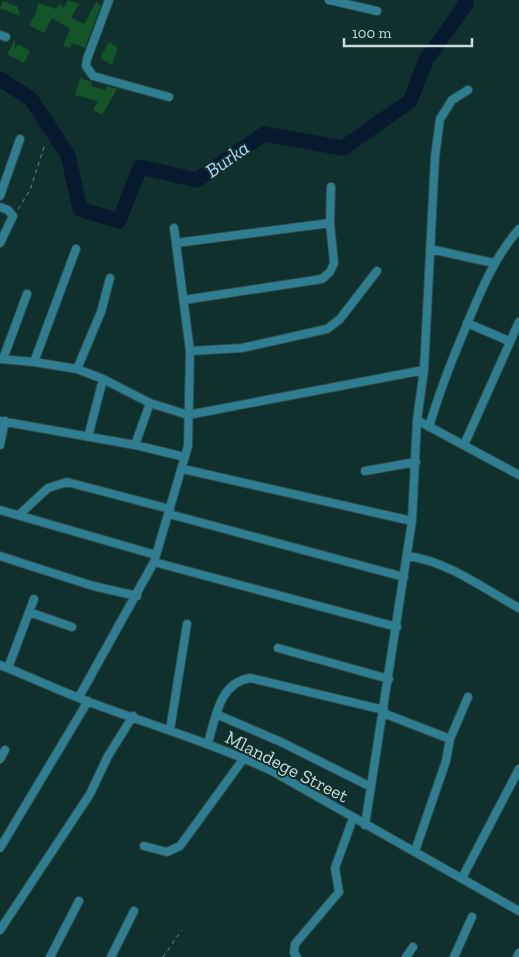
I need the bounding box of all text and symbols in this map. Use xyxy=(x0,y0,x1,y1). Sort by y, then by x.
scale bar xyxy=(344,15,472,47)
text: 100 m xyxy=(352,24,391,42)
water label: Burka xyxy=(201,135,253,183)
street label: Mlandege Street xyxy=(221,726,352,807)

